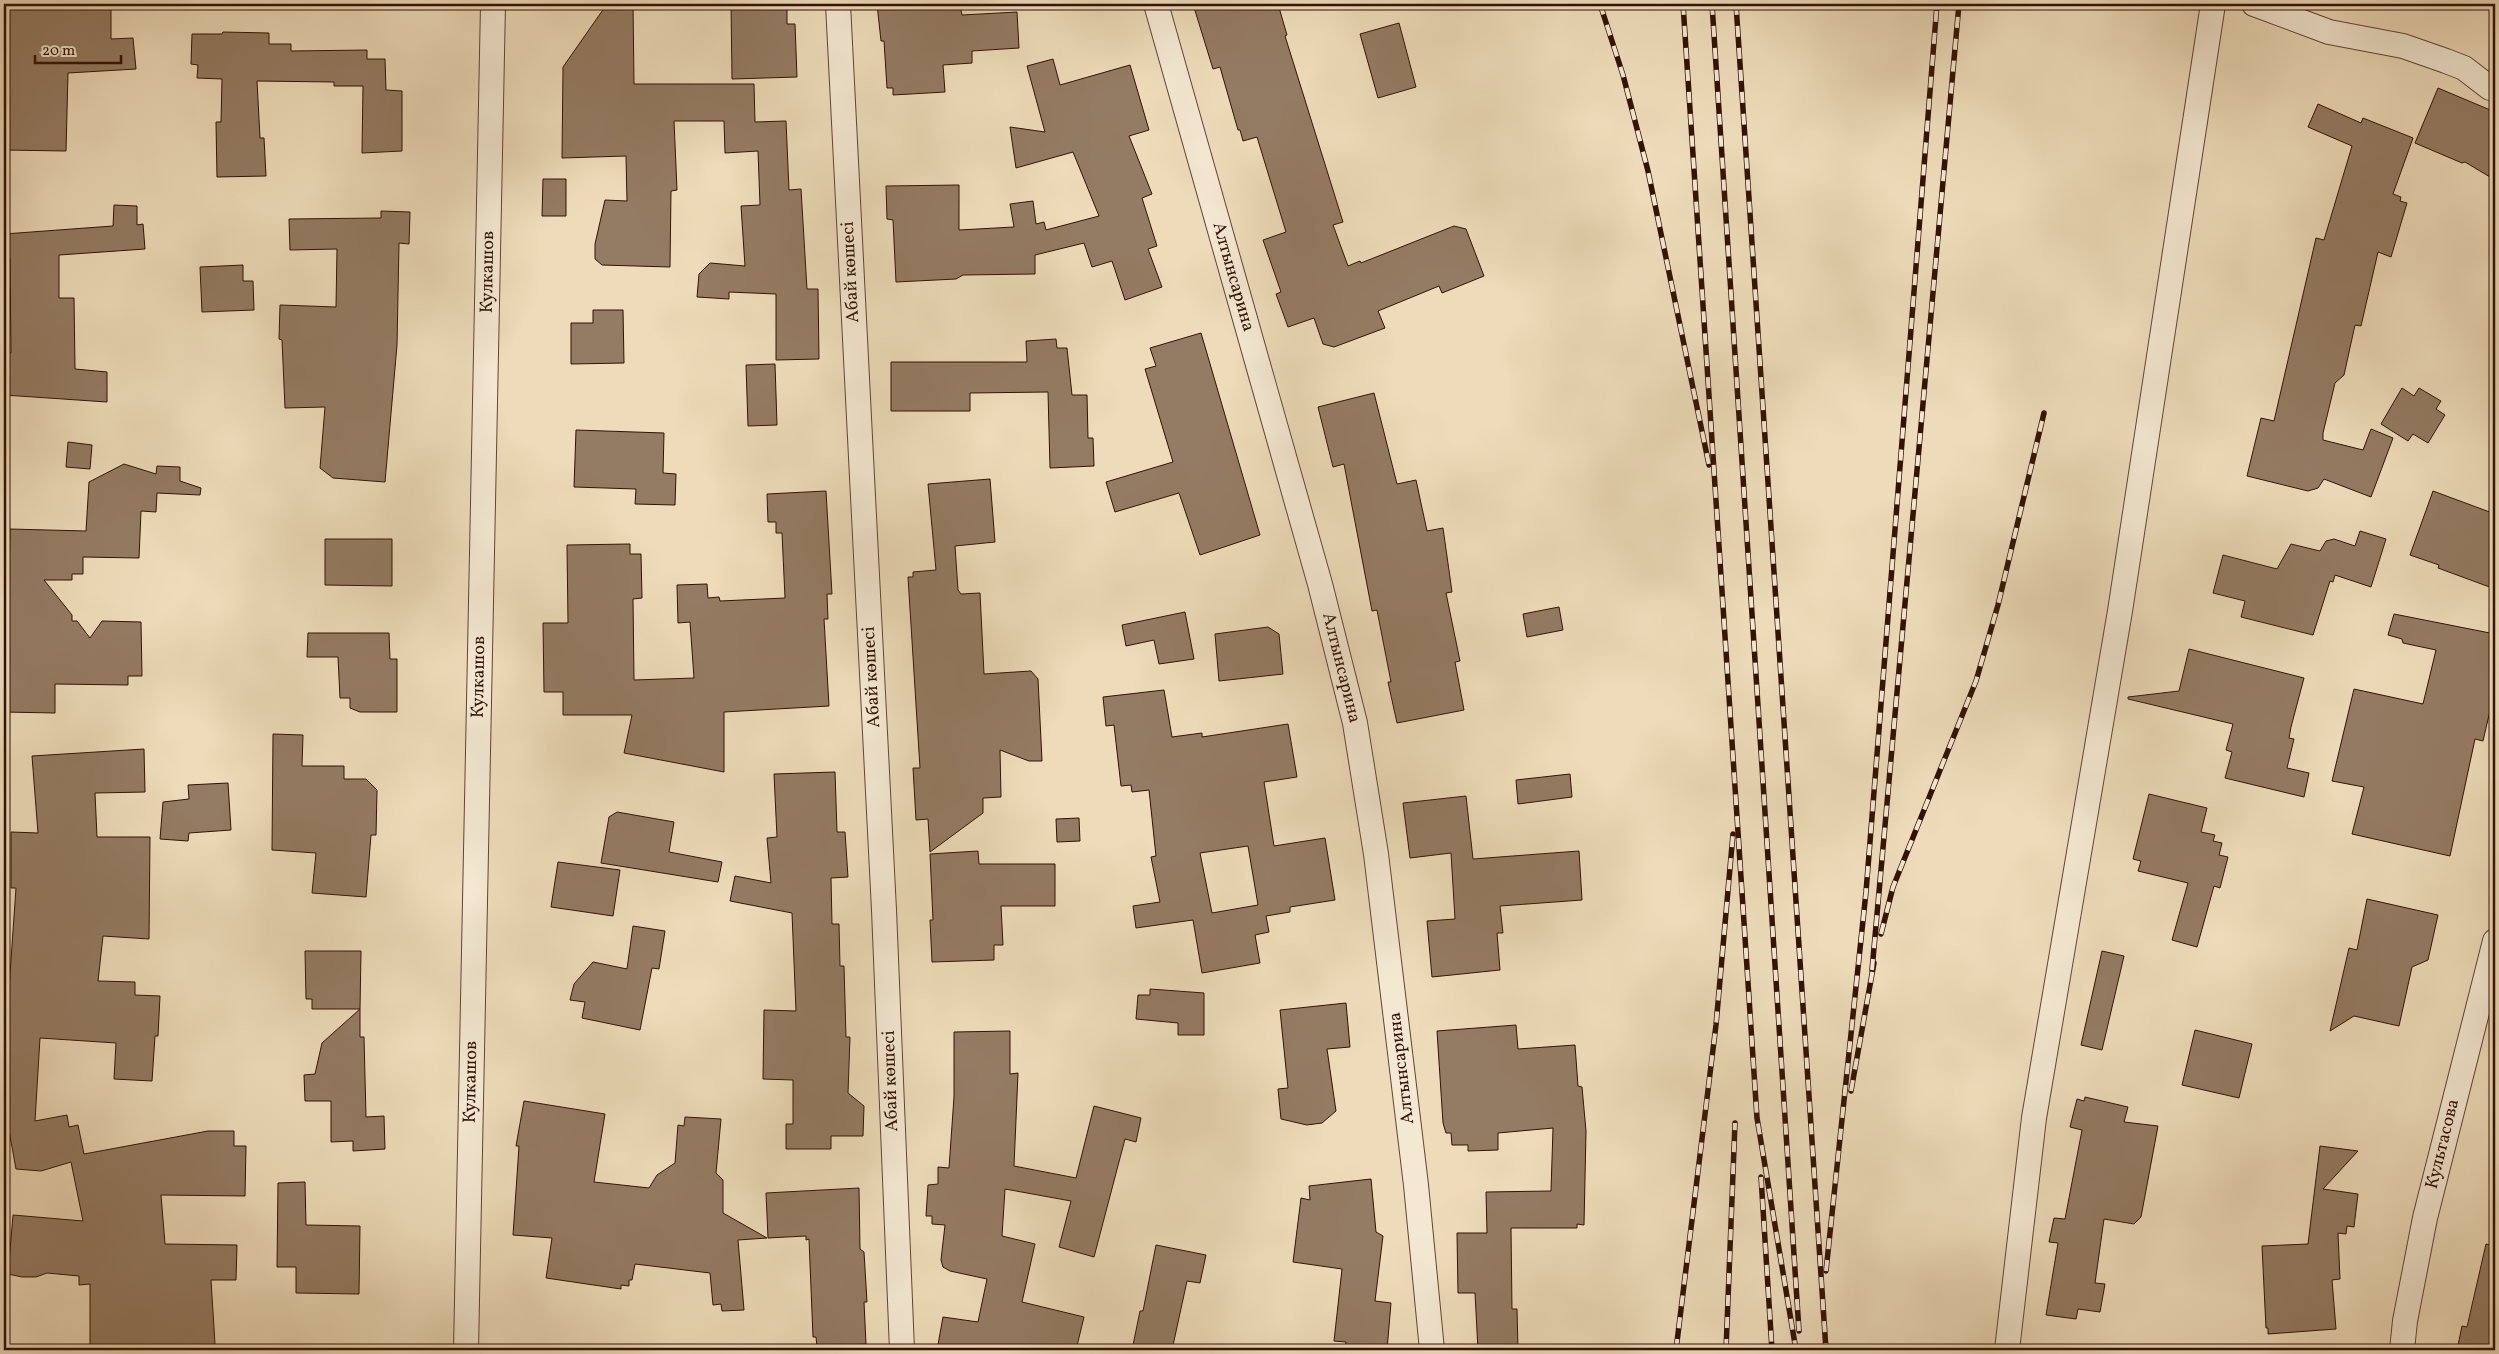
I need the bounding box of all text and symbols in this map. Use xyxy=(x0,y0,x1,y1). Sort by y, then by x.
scale bar xyxy=(35,32,121,64)
text: 20 m xyxy=(42,41,75,62)
street label: Алтынсарина xyxy=(1205,219,1261,335)
street label: Абай көшесі xyxy=(836,221,866,323)
street label: Кулкашов xyxy=(475,231,501,313)
street label: Алтынсарина xyxy=(1315,610,1367,726)
street label: Абай көшесі xyxy=(857,626,887,728)
street label: Кулкашов xyxy=(466,636,492,718)
street label: Алтынсарина xyxy=(1383,1010,1421,1125)
street label: Абай көшесі xyxy=(877,1030,905,1132)
street label: Кулкашов xyxy=(458,1041,484,1123)
street label: Культасова xyxy=(2420,1096,2466,1192)

